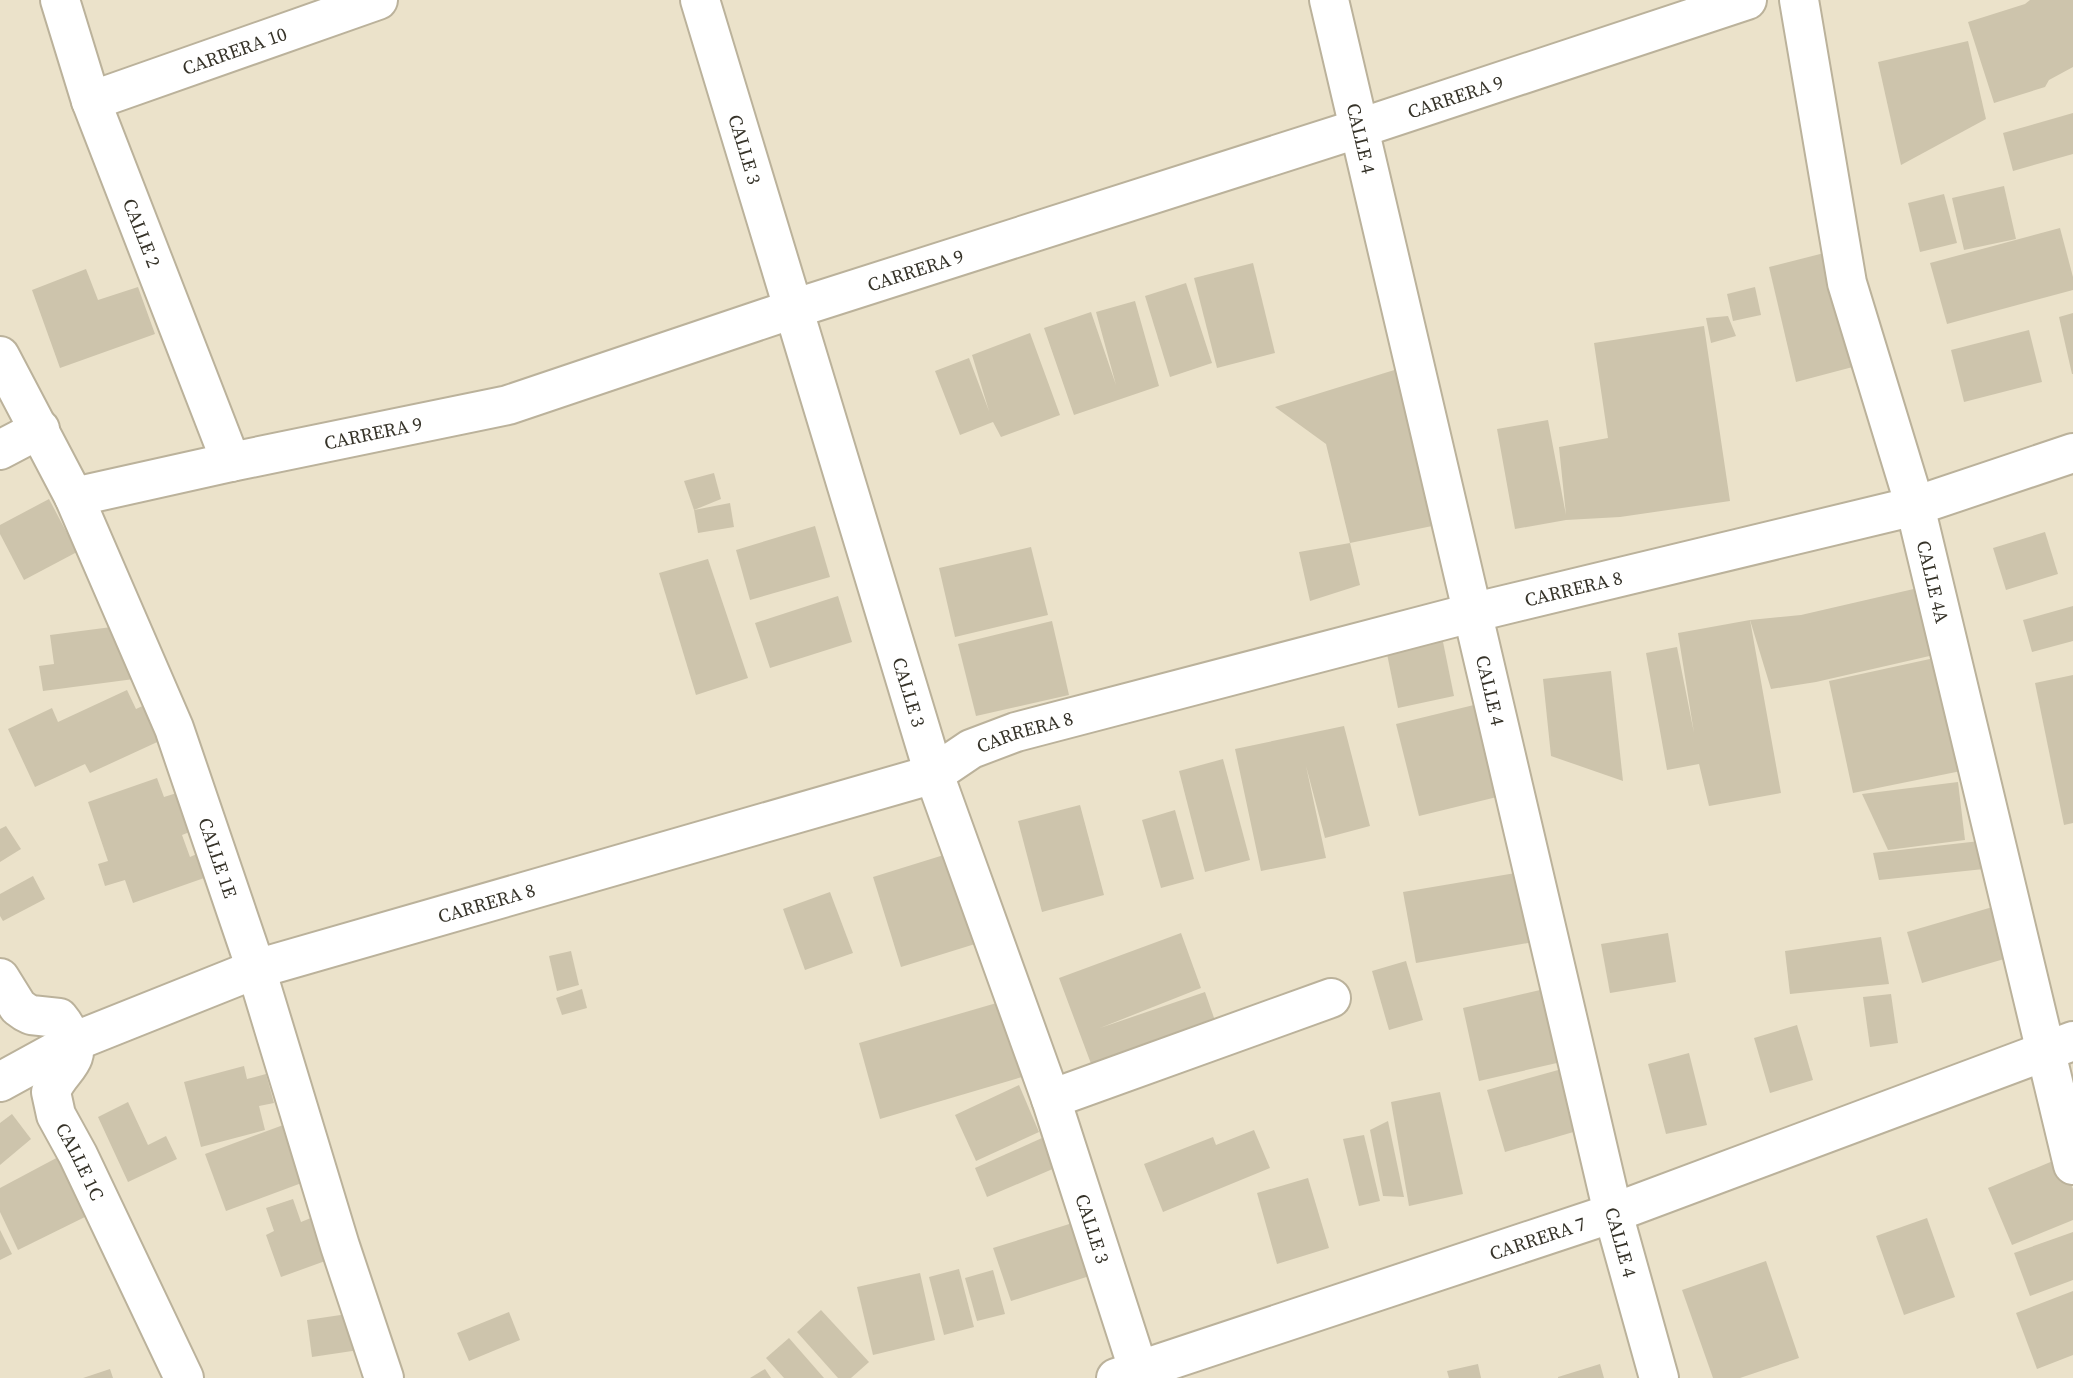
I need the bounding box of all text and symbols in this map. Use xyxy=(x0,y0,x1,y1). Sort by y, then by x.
street label: CARRERA 10 xyxy=(179,20,290,81)
street label: CARRERA 9 xyxy=(1404,68,1507,124)
street label: CALLE 4 xyxy=(1341,100,1382,177)
street label: CALLE 3 xyxy=(722,111,768,187)
street label: CALLE 2 xyxy=(117,195,167,271)
street label: CARRERA 9 xyxy=(864,242,967,297)
street label: CARRERA 9 xyxy=(322,410,425,456)
street label: CALLE 4A xyxy=(1911,538,1956,626)
street label: CARRERA 8 xyxy=(1522,564,1625,613)
street label: CALLE 4 xyxy=(1470,652,1512,729)
street label: CALLE 3 xyxy=(886,654,932,730)
street label: CARRERA 8 xyxy=(973,705,1076,759)
street label: CALLE 1E xyxy=(192,814,244,901)
street label: CARRERA 8 xyxy=(435,876,538,929)
street label: CALLE 1C xyxy=(50,1118,111,1204)
street label: CALLE 3 xyxy=(1069,1190,1116,1267)
street label: CALLE 4 xyxy=(1599,1204,1643,1281)
street label: CARRERA 7 xyxy=(1486,1210,1589,1266)

